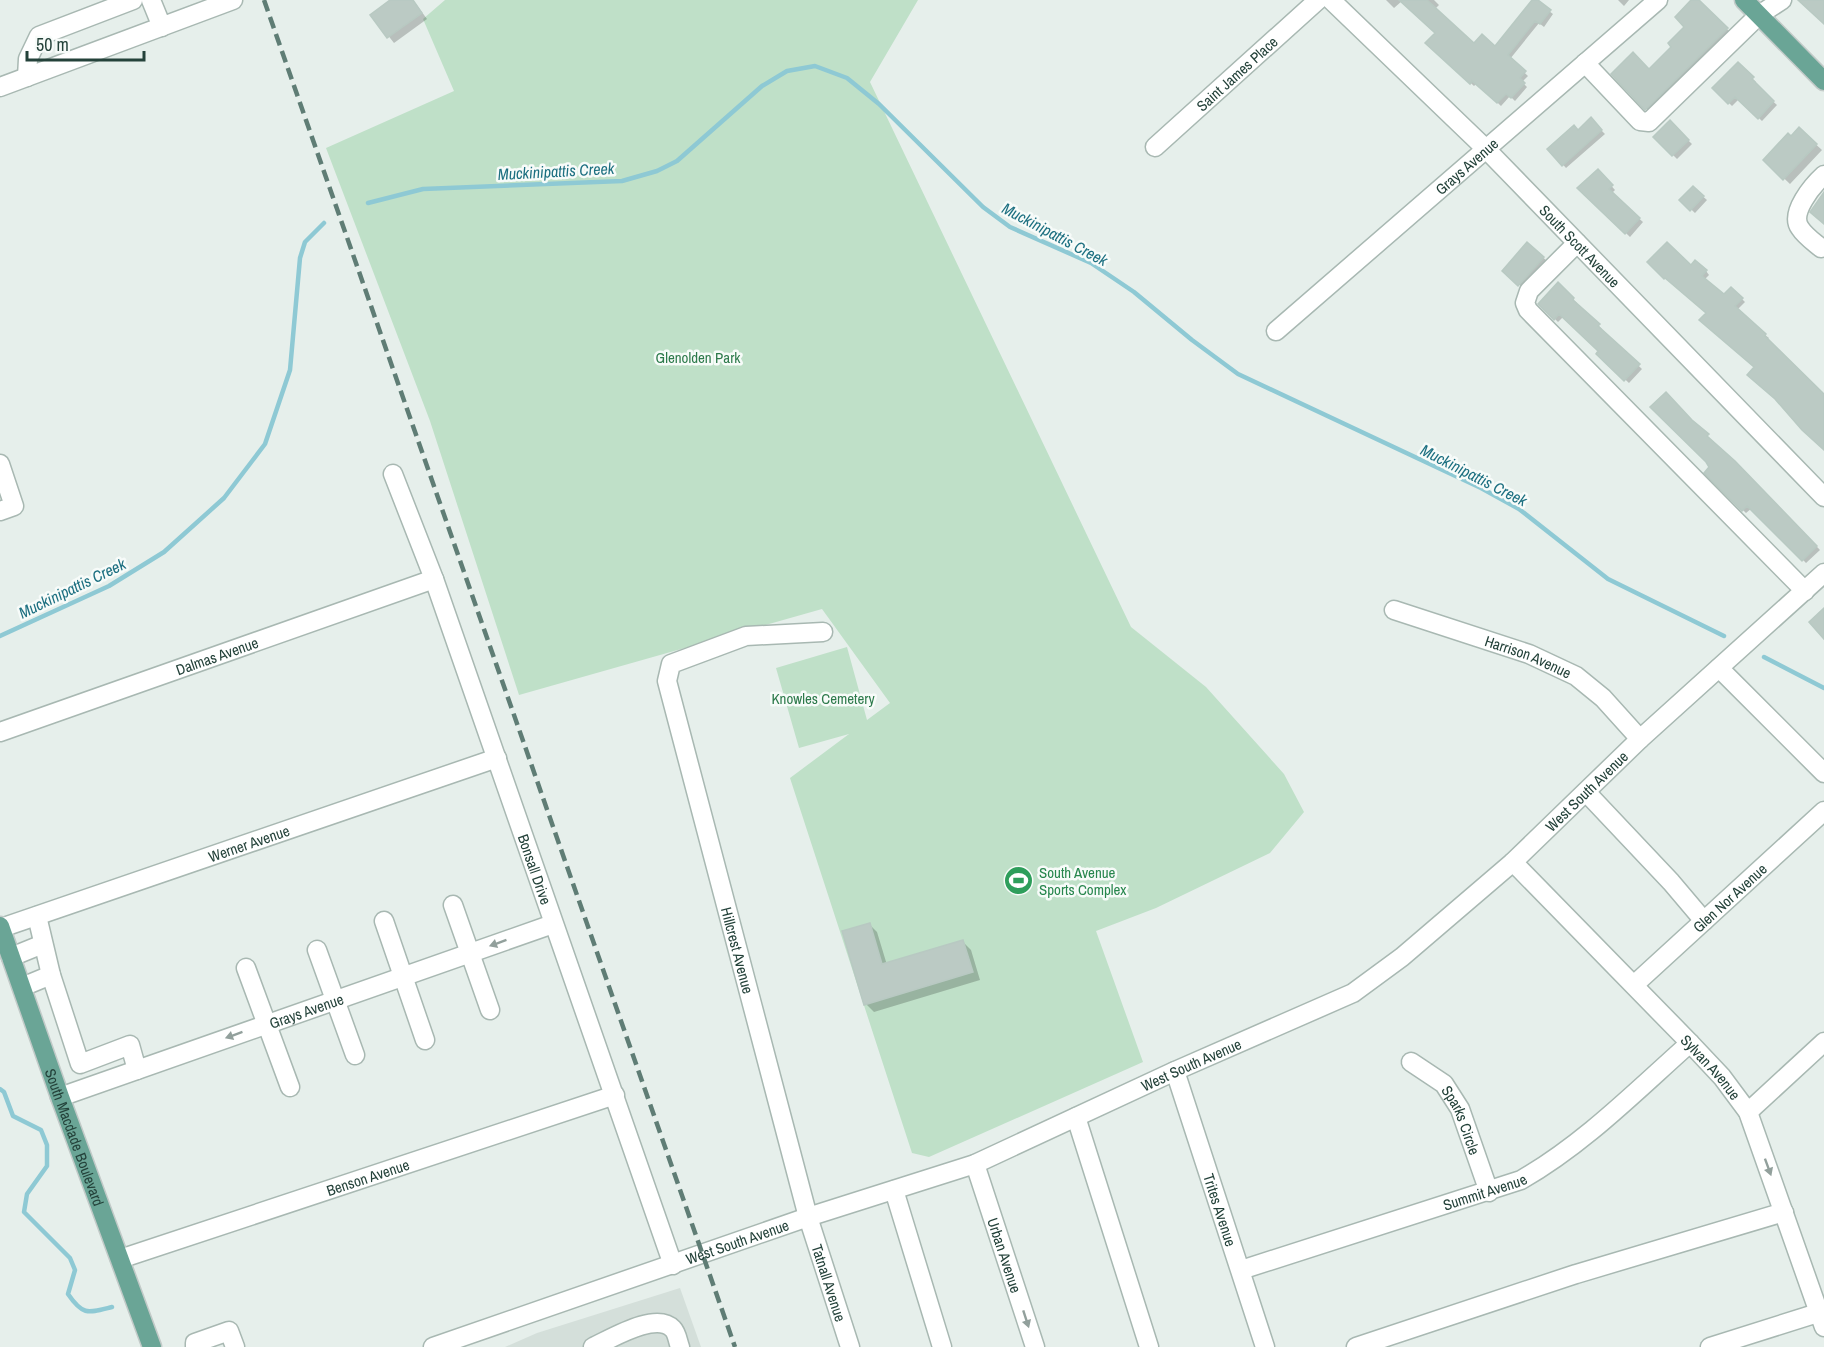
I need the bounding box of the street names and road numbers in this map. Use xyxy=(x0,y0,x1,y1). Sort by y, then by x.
street label: Saint James Place xyxy=(1192,31,1282,115)
street label: Grays Avenue xyxy=(1430,133,1503,199)
street label: South Scott Avenue xyxy=(1535,200,1625,292)
street label: Harrison Avenue xyxy=(1482,630,1575,683)
street label: Dalmas Avenue xyxy=(173,631,261,680)
street label: West South Avenue xyxy=(1540,746,1632,836)
street label: Werner Avenue xyxy=(206,819,292,867)
street label: Bonsall Drive xyxy=(513,831,557,907)
street label: Glen Nor Avenue xyxy=(1688,858,1771,937)
street label: Hillcrest Avenue xyxy=(716,905,759,996)
street label: Grays Avenue xyxy=(266,988,346,1033)
street label: Sylvan Avenue xyxy=(1676,1029,1746,1104)
street label: West South Avenue xyxy=(1137,1033,1245,1096)
street label: South Macdade Boulevard xyxy=(40,1065,110,1209)
street label: Sparks Circle xyxy=(1437,1081,1486,1158)
street label: Benson Avenue xyxy=(324,1153,412,1200)
street label: Summit Avenue xyxy=(1440,1168,1531,1215)
street label: Trites Avenue xyxy=(1199,1171,1242,1249)
street label: West South Avenue xyxy=(683,1214,792,1269)
street label: Urban Avenue xyxy=(983,1215,1027,1296)
street label: Tatnall Avenue xyxy=(807,1241,852,1324)

